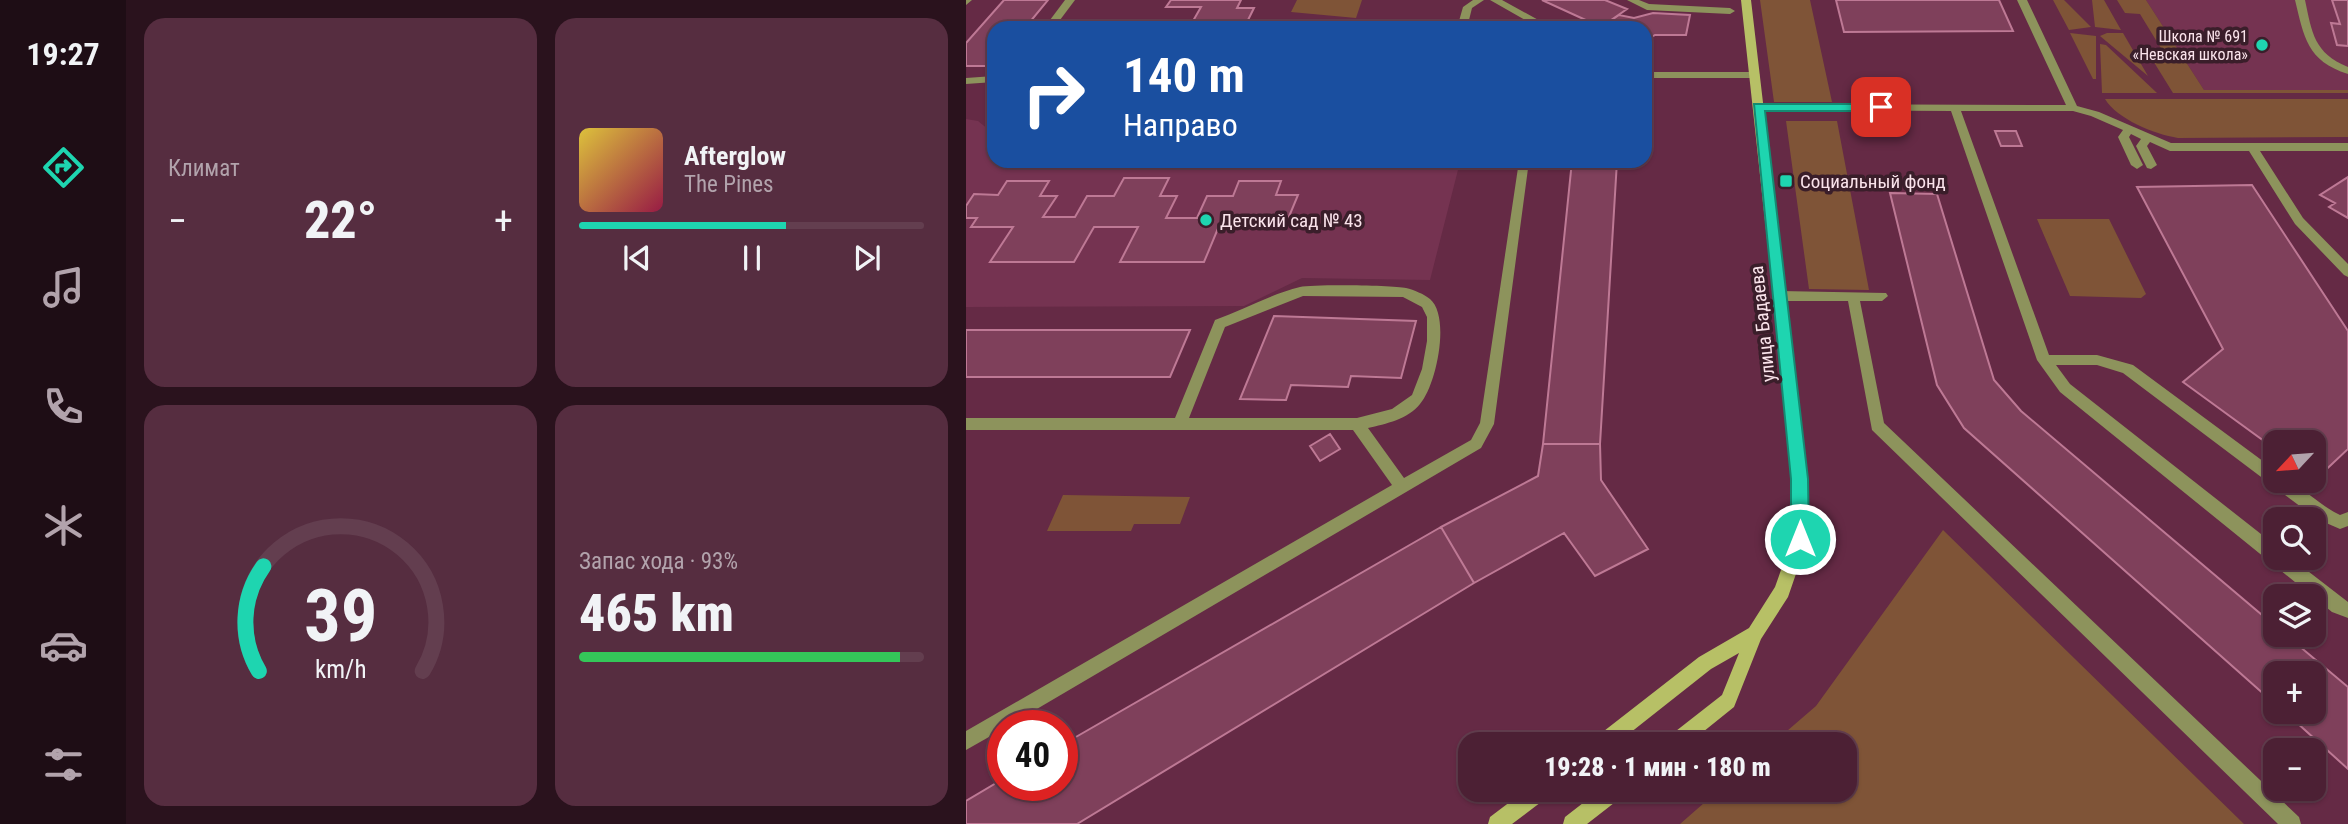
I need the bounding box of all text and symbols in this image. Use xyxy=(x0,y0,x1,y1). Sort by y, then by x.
place label: Школа № 691 «Невская школа» xyxy=(2132,27,2248,64)
text: 19:27 xyxy=(26,35,100,73)
marker: Школа № 691 «Невская школа» xyxy=(2254,37,2270,53)
text: 140 m xyxy=(1123,47,1245,104)
icon: right xyxy=(1008,49,1099,140)
pin xyxy=(1851,77,1911,137)
icon: arrive xyxy=(1862,88,1900,126)
text: Направо xyxy=(1123,106,1238,144)
text: Afterglow xyxy=(684,141,786,171)
icon: directions xyxy=(39,143,88,192)
text: Климат xyxy=(168,155,240,182)
place label: Социальный фонд xyxy=(1800,170,1946,193)
text: The Pines xyxy=(684,171,774,198)
marker: Социальный фонд xyxy=(1778,173,1794,189)
text: 22° xyxy=(304,190,377,251)
text: − xyxy=(168,199,187,243)
text: + xyxy=(494,199,513,243)
place label: Детский сад № 43 xyxy=(1220,209,1363,232)
marker: Детский сад № 43 xyxy=(1198,212,1214,228)
icon: previous xyxy=(618,239,656,277)
icon: pause xyxy=(733,239,771,277)
icon: next xyxy=(848,239,886,277)
icon: music xyxy=(39,263,88,312)
street label: улица Бадаева xyxy=(1745,265,1780,383)
icon: phone xyxy=(39,382,88,431)
north arrow xyxy=(2263,430,2326,494)
map controls xyxy=(2263,430,2326,801)
icon: climate xyxy=(39,501,88,550)
position arrow xyxy=(1763,502,1837,576)
button: search xyxy=(2263,507,2326,570)
text: Запас хода · 93% xyxy=(579,548,738,575)
text: 39 xyxy=(304,574,377,660)
text: 465 km xyxy=(579,583,734,644)
button: layers xyxy=(2263,584,2326,647)
icon: car xyxy=(39,621,88,670)
text: km/h xyxy=(315,655,366,684)
button: + xyxy=(2263,661,2326,724)
speed limit sign: 40 xyxy=(987,710,1078,801)
button: − xyxy=(2263,738,2326,801)
icon: filters xyxy=(39,740,88,789)
text: 19:28 · 1 мин · 180 m xyxy=(1544,752,1771,782)

